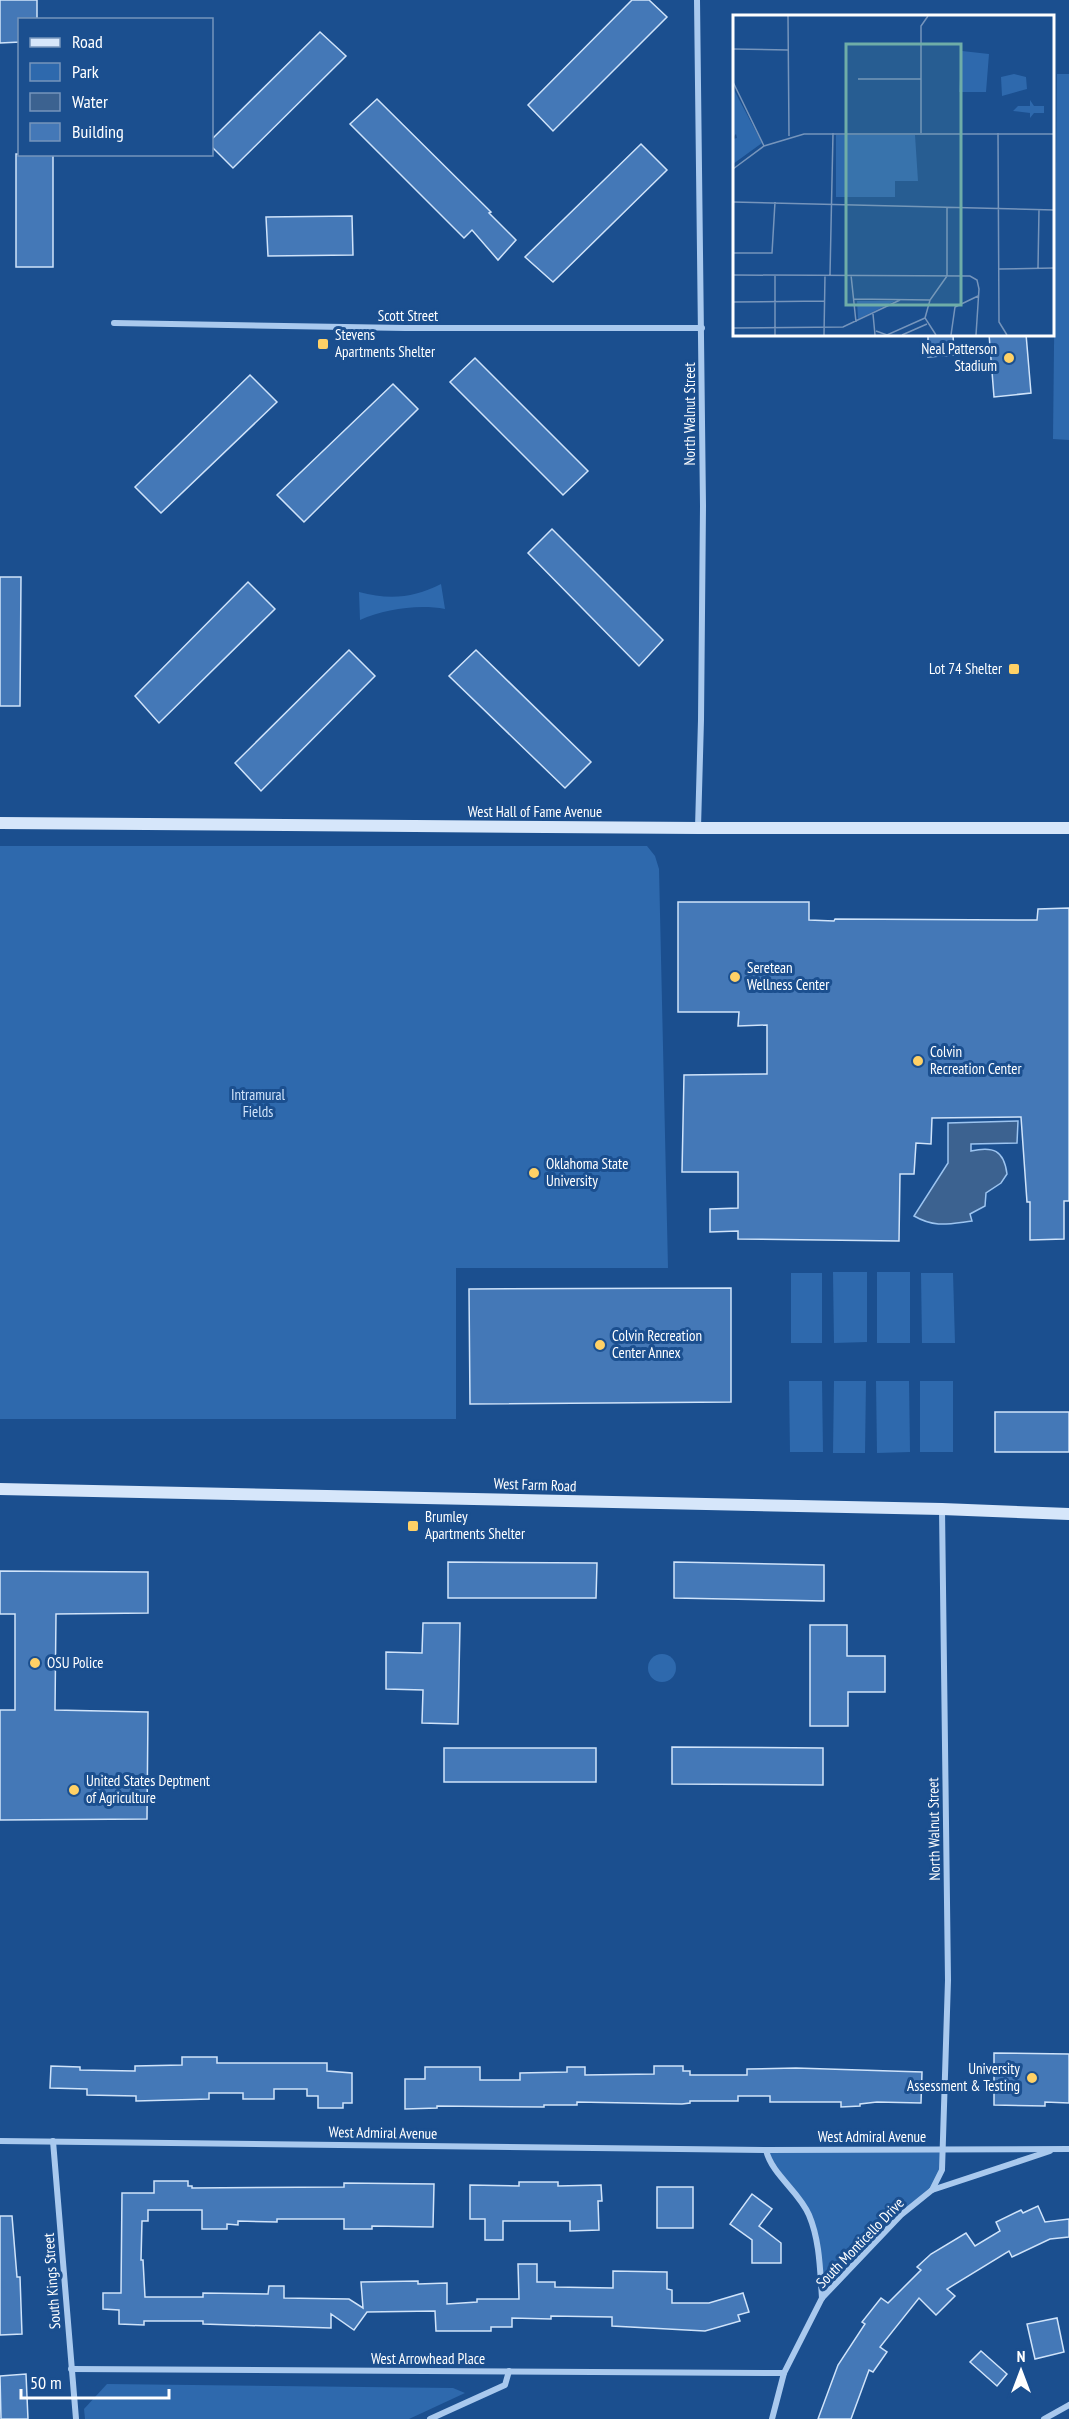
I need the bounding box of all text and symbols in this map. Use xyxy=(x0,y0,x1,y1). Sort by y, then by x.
inset map xyxy=(733,15,1054,336)
legend xyxy=(18,18,213,156)
text: Road xyxy=(72,30,103,53)
text: Park xyxy=(72,60,99,83)
text: Water xyxy=(72,90,108,113)
text: Building xyxy=(72,120,124,143)
street label: Scott Street xyxy=(378,306,438,325)
place label: Stevens Apartments Shelter xyxy=(335,325,436,361)
marker: Stevens Apartments Shelter xyxy=(316,337,330,351)
place label: Neal Patterson Stadium xyxy=(921,339,997,375)
marker: Neal Patterson Stadium xyxy=(1002,351,1016,365)
street label: North Walnut Street xyxy=(680,362,699,466)
place label: Lot 74 Shelter xyxy=(929,659,1003,678)
marker: Lot 74 Shelter xyxy=(1007,662,1021,676)
street label: West Hall of Fame Avenue xyxy=(468,802,602,821)
place label: Seretean Wellness Center xyxy=(747,958,830,994)
marker: Seretean Wellness Center xyxy=(728,970,742,984)
place label: Colvin Recreation Center xyxy=(930,1042,1022,1078)
marker: Colvin Recreation Center xyxy=(911,1054,925,1068)
park label: Intramural Fields xyxy=(231,1085,286,1121)
place label: Oklahoma State University xyxy=(546,1154,628,1190)
marker: Oklahoma State University xyxy=(527,1166,541,1180)
place label: Colvin Recreation Center Annex xyxy=(612,1326,702,1362)
marker: Colvin Recreation Center Annex xyxy=(593,1338,607,1352)
street label: West Farm Road xyxy=(493,1474,577,1495)
place label: Brumley Apartments Shelter xyxy=(425,1507,526,1543)
marker: Brumley Apartments Shelter xyxy=(406,1519,420,1533)
place label: OSU Police xyxy=(47,1653,104,1672)
marker: OSU Police xyxy=(28,1656,42,1670)
place label: United States Deptment of Agriculture xyxy=(86,1771,210,1807)
street label: North Walnut Street xyxy=(923,1777,944,1881)
marker: United States Deptment of Agriculture xyxy=(67,1783,81,1797)
place label: University Assessment & Testing xyxy=(907,2059,1020,2095)
marker: University Assessment & Testing xyxy=(1025,2071,1039,2085)
street label: West Admiral Avenue xyxy=(329,2122,437,2143)
street label: West Admiral Avenue xyxy=(818,2127,926,2146)
street label: South Monticello Drive xyxy=(812,2193,908,2292)
street label: South Kings Street xyxy=(39,2232,64,2330)
north arrow xyxy=(991,2341,1051,2401)
text: N xyxy=(1017,2346,1025,2366)
street label: West Arrowhead Place xyxy=(371,2349,485,2368)
scale bar xyxy=(21,2362,170,2400)
text: 50 m xyxy=(30,2371,62,2394)

